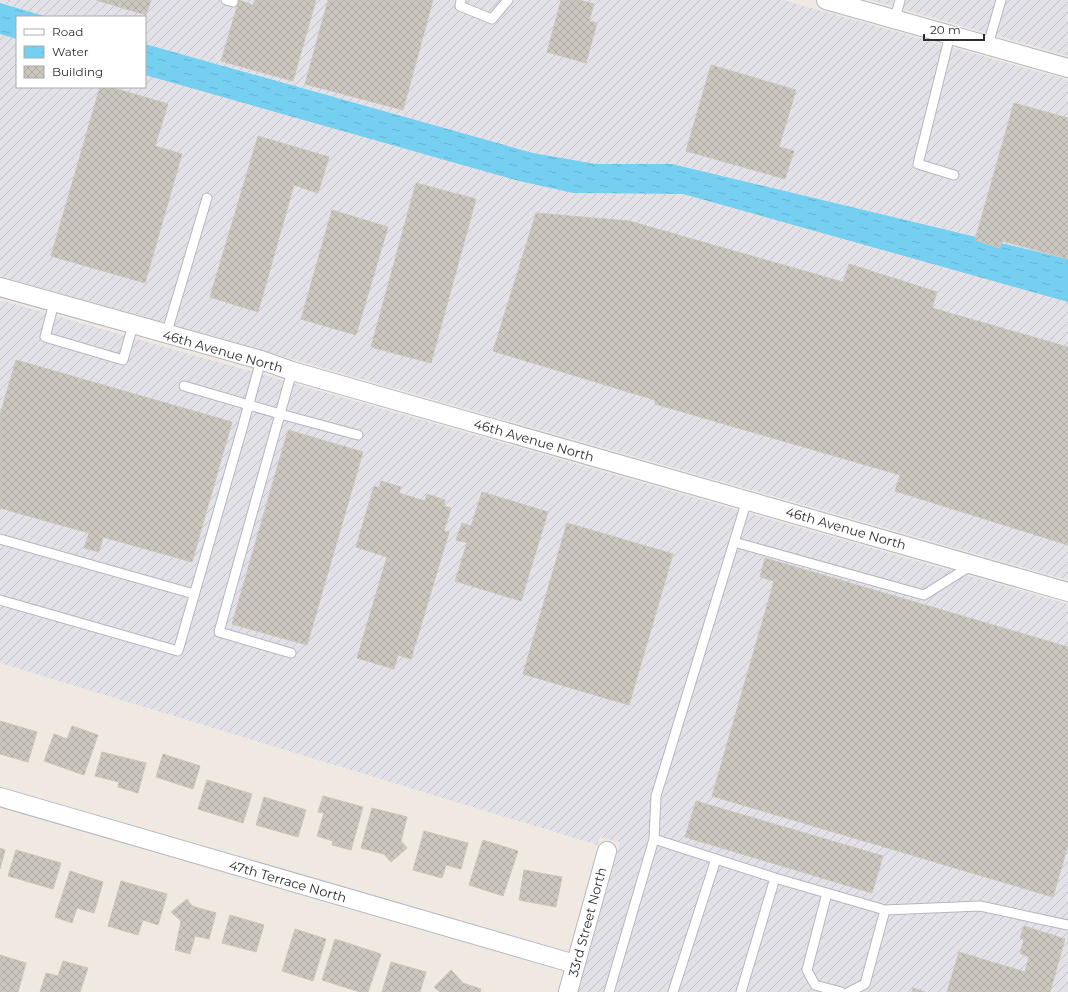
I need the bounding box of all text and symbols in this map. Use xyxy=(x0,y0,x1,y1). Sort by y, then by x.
legend xyxy=(16,16,146,88)
scale bar xyxy=(924,16,984,42)
text: 20 m xyxy=(930,22,961,37)
text: Road xyxy=(52,24,83,39)
text: Water xyxy=(52,44,89,59)
text: Building xyxy=(52,64,103,79)
street label: 46th Avenue North xyxy=(161,326,285,376)
street label: 46th Avenue North xyxy=(472,415,596,465)
street label: 46th Avenue North xyxy=(784,503,908,553)
street label: 47th Terrace North xyxy=(227,857,349,905)
street label: 33rd Street North xyxy=(565,865,609,979)

